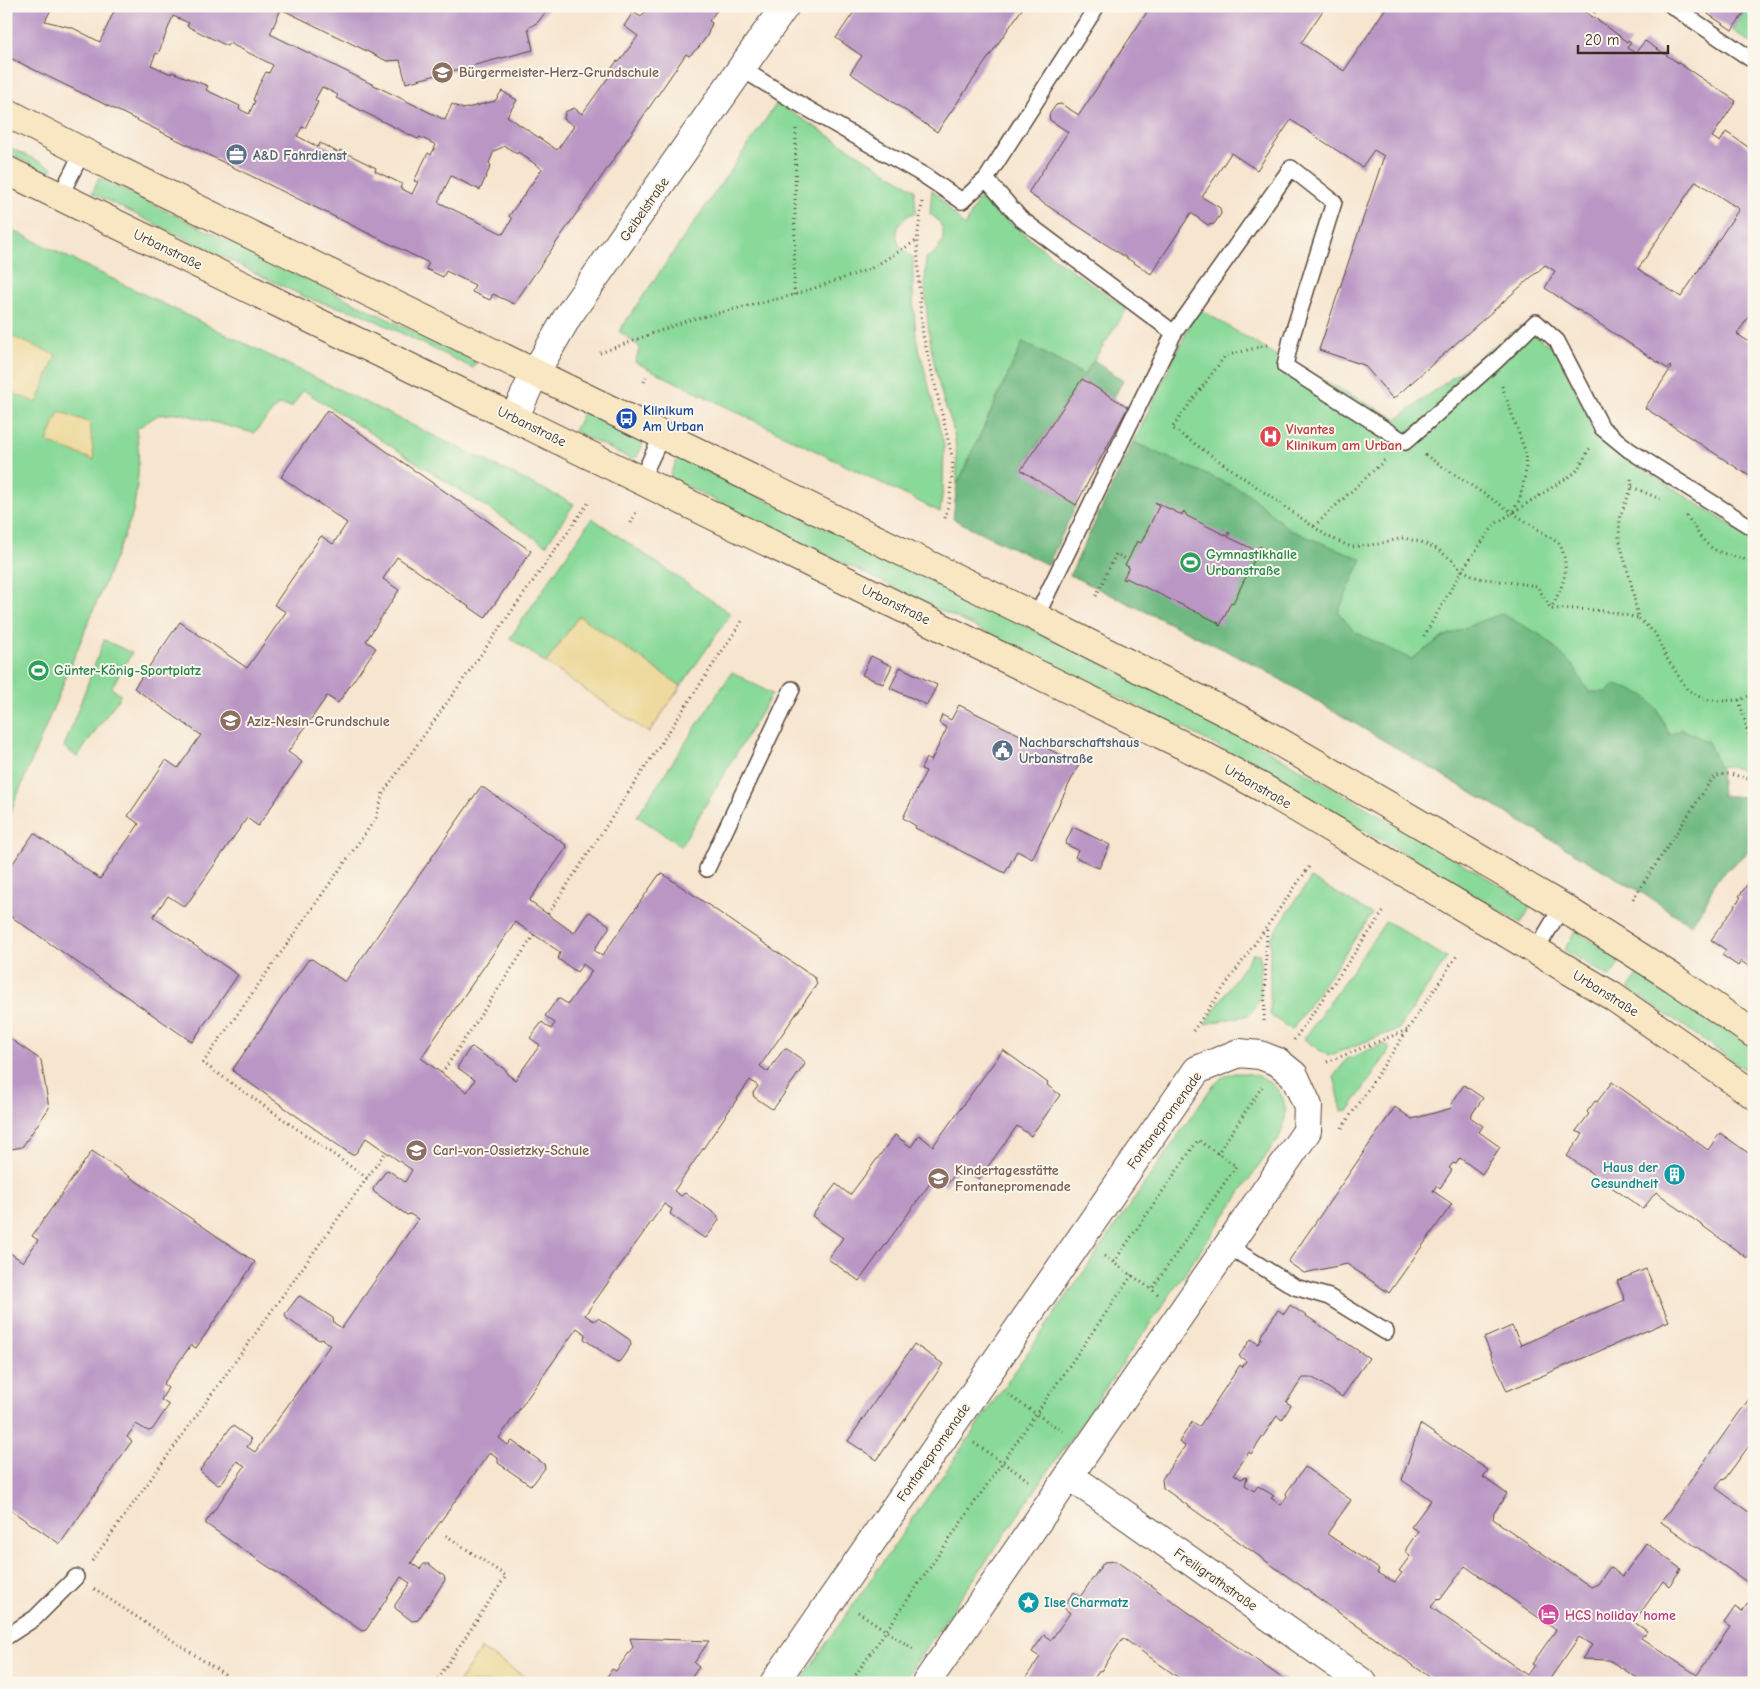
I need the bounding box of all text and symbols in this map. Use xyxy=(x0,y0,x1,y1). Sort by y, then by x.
scale bar xyxy=(1578,22,1668,54)
text: 20 m xyxy=(1585,31,1619,49)
school or university icon: Bürgermeister-Herz-Grundschule xyxy=(431,60,455,84)
place label: Bürgermeister-Herz-Grundschule xyxy=(459,64,659,81)
office icon: A&D Fahrdienst xyxy=(225,143,249,167)
place label: A&D Fahrdienst xyxy=(253,147,347,164)
street label: Geibelstraße xyxy=(616,174,673,245)
street label: Urbanstraße xyxy=(131,225,205,273)
street label: Urbanstraße xyxy=(495,402,569,450)
place label: Klinikum Am Urban xyxy=(643,402,704,435)
bus stop icon: Klinikum Am Urban xyxy=(615,406,639,430)
place label: Vivantes Klinikum am Urban xyxy=(1286,421,1402,454)
hospital icon: Vivantes Klinikum am Urban xyxy=(1258,425,1282,449)
place label: Gymnastikhalle Urbanstraße xyxy=(1206,546,1297,579)
sports icon: Gymnastikhalle Urbanstraße xyxy=(1178,550,1202,574)
street label: Urbanstraße xyxy=(859,580,933,628)
sports icon: Günter-König-Sportplatz xyxy=(26,658,50,682)
place label: Günter-König-Sportplatz xyxy=(54,662,201,679)
school or university icon: Aziz-Nesin-Grundschule xyxy=(219,709,243,733)
place label: Aziz-Nesin-Grundschule xyxy=(247,713,390,730)
place label: Nachbarschaftshaus Urbanstraße xyxy=(1019,734,1139,767)
public building icon: Nachbarschaftshaus Urbanstraße xyxy=(991,738,1015,762)
street label: Urbanstraße xyxy=(1221,760,1294,812)
street label: Urbanstraße xyxy=(1570,966,1642,1020)
street label: Fontanepromenade xyxy=(1123,1068,1205,1172)
school or university icon: Carl-von-Ossietzky-Schule xyxy=(405,1138,429,1162)
place label: Carl-von-Ossietzky-Schule xyxy=(433,1142,589,1159)
place label: Haus der Gesundheit xyxy=(1591,1159,1658,1192)
place label: Kindertagesstätte Fontanepromenade xyxy=(955,1162,1071,1195)
building icon: Haus der Gesundheit xyxy=(1662,1163,1686,1187)
school or university icon: Kindertagesstätte Fontanepromenade xyxy=(927,1166,951,1190)
street label: Fontanepromenade xyxy=(893,1400,974,1505)
street label: Freiligrathstraße xyxy=(1171,1544,1261,1614)
place icon: Ilse Charmatz xyxy=(1016,1590,1040,1614)
place label: Ilse Charmatz xyxy=(1044,1594,1128,1611)
hotel icon: HCS holiday home xyxy=(1537,1603,1561,1627)
place label: HCS holiday home xyxy=(1565,1607,1676,1624)

